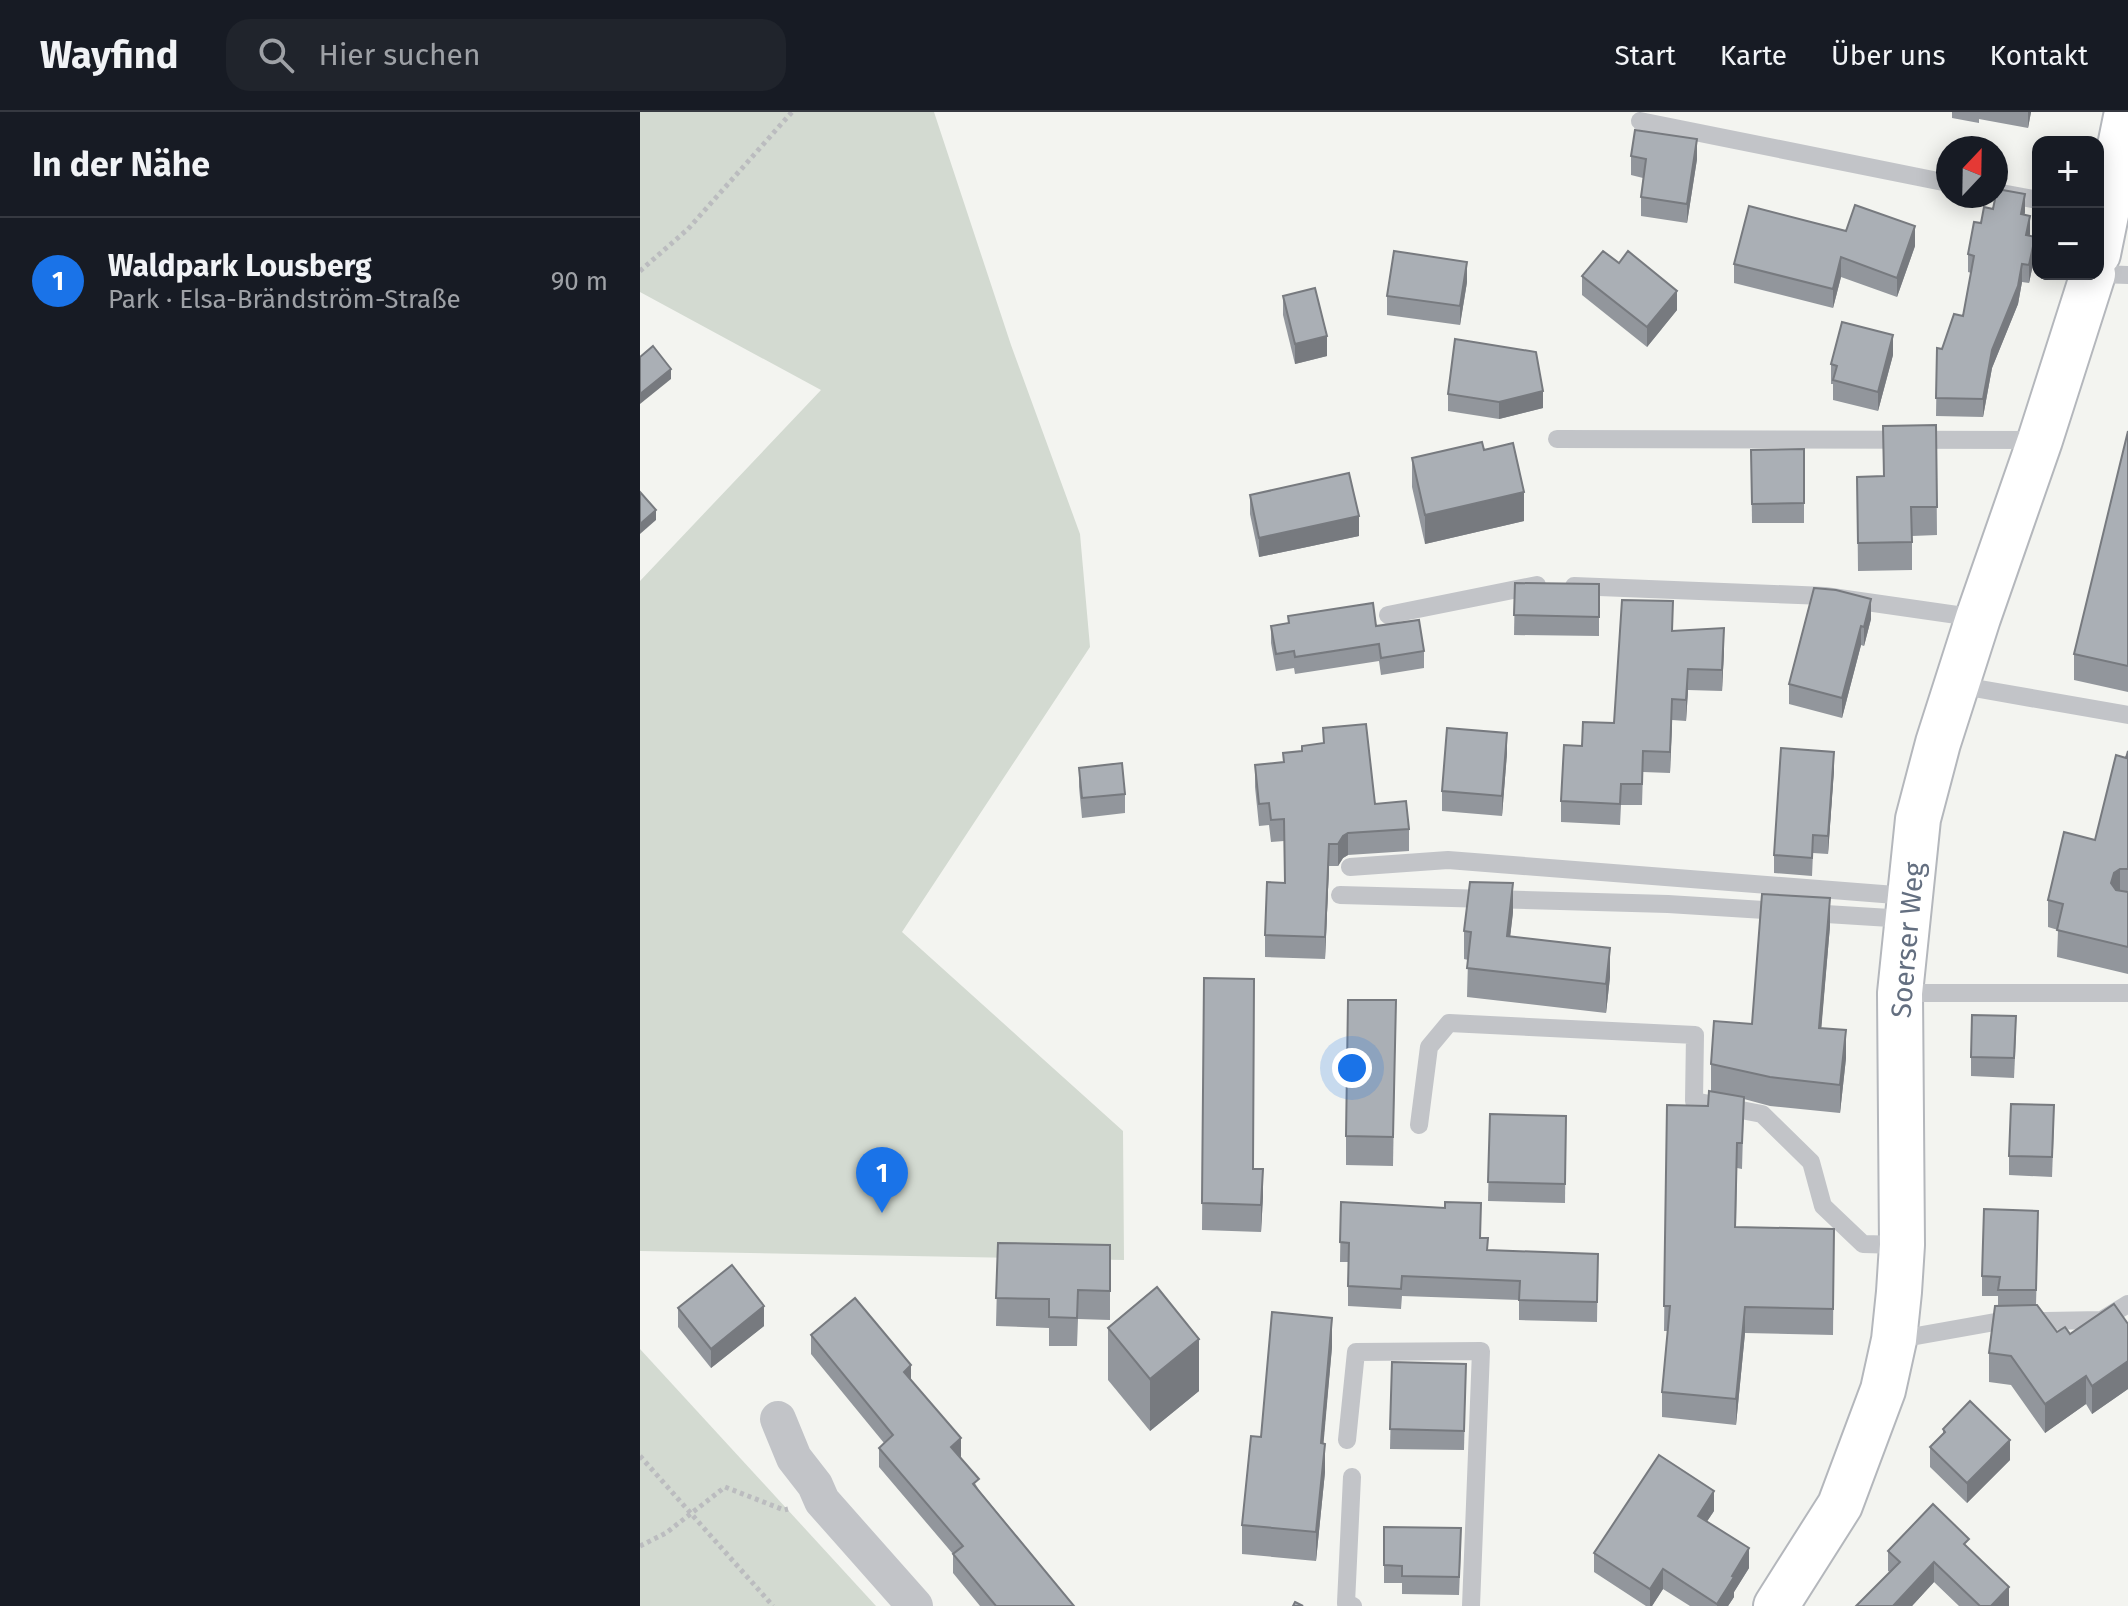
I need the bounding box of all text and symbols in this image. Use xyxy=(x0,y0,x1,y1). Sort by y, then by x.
search box xyxy=(226,19,786,91)
text: Wayfind xyxy=(40,32,178,78)
icon: search xyxy=(254,33,298,77)
text: Hier suchen xyxy=(318,37,481,73)
text: Start xyxy=(1614,39,1676,72)
text: Karte xyxy=(1720,39,1787,72)
text: Über uns xyxy=(1831,39,1946,72)
text: Kontakt xyxy=(1990,39,2088,72)
north arrow xyxy=(1936,136,2008,208)
map controls xyxy=(2032,136,2104,280)
button: + xyxy=(2032,136,2104,208)
text: In der Nähe xyxy=(32,144,210,185)
button: − xyxy=(2032,208,2104,280)
text: Waldpark Lousberg xyxy=(108,248,372,284)
text: 1 xyxy=(52,266,64,297)
text: 90 m xyxy=(551,266,608,297)
text: Park · Elsa-Brändström-Straße xyxy=(108,284,461,315)
street label: Soerser Weg xyxy=(1884,860,1931,1019)
your location xyxy=(1332,1048,1372,1088)
pin: 1 xyxy=(856,1147,908,1213)

